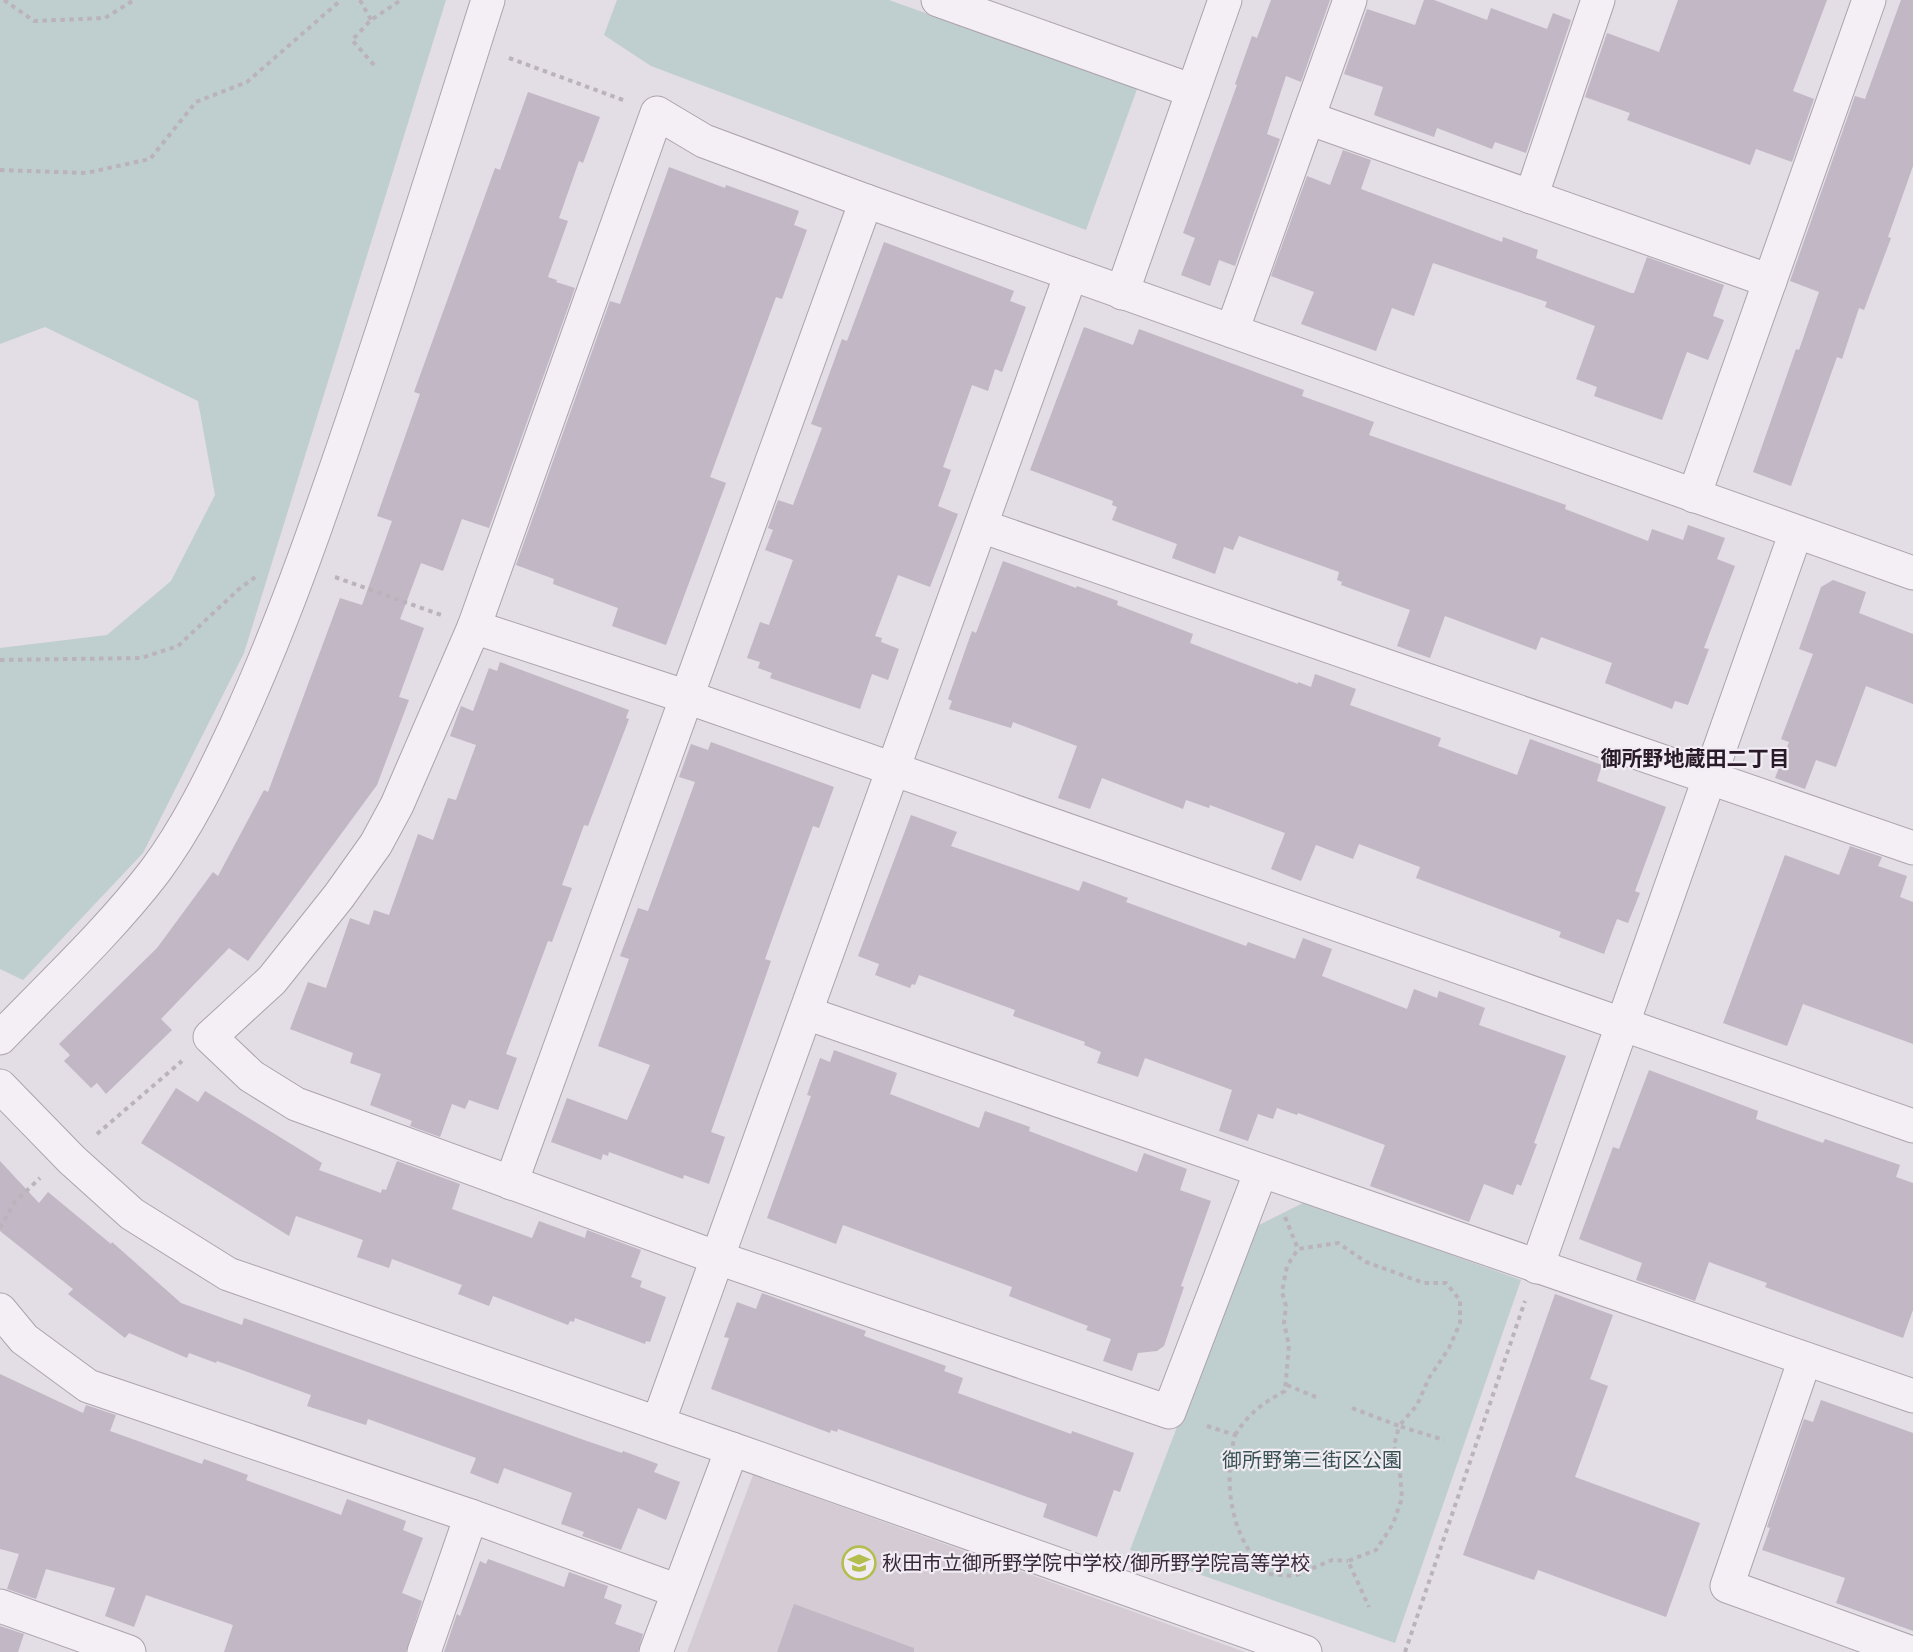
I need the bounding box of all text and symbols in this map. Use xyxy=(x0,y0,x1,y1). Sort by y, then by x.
district label: 御所野地蔵田二丁目 xyxy=(1601,747,1790,771)
park label: 御所野第三街区公園 xyxy=(1222,1448,1402,1472)
school or university icon: 秋田市立御所野学院中学校/御所野学院高等学校 xyxy=(841,1545,877,1581)
place label: 秋田市立御所野学院中学校/御所野学院高等学校 xyxy=(882,1551,1310,1575)

